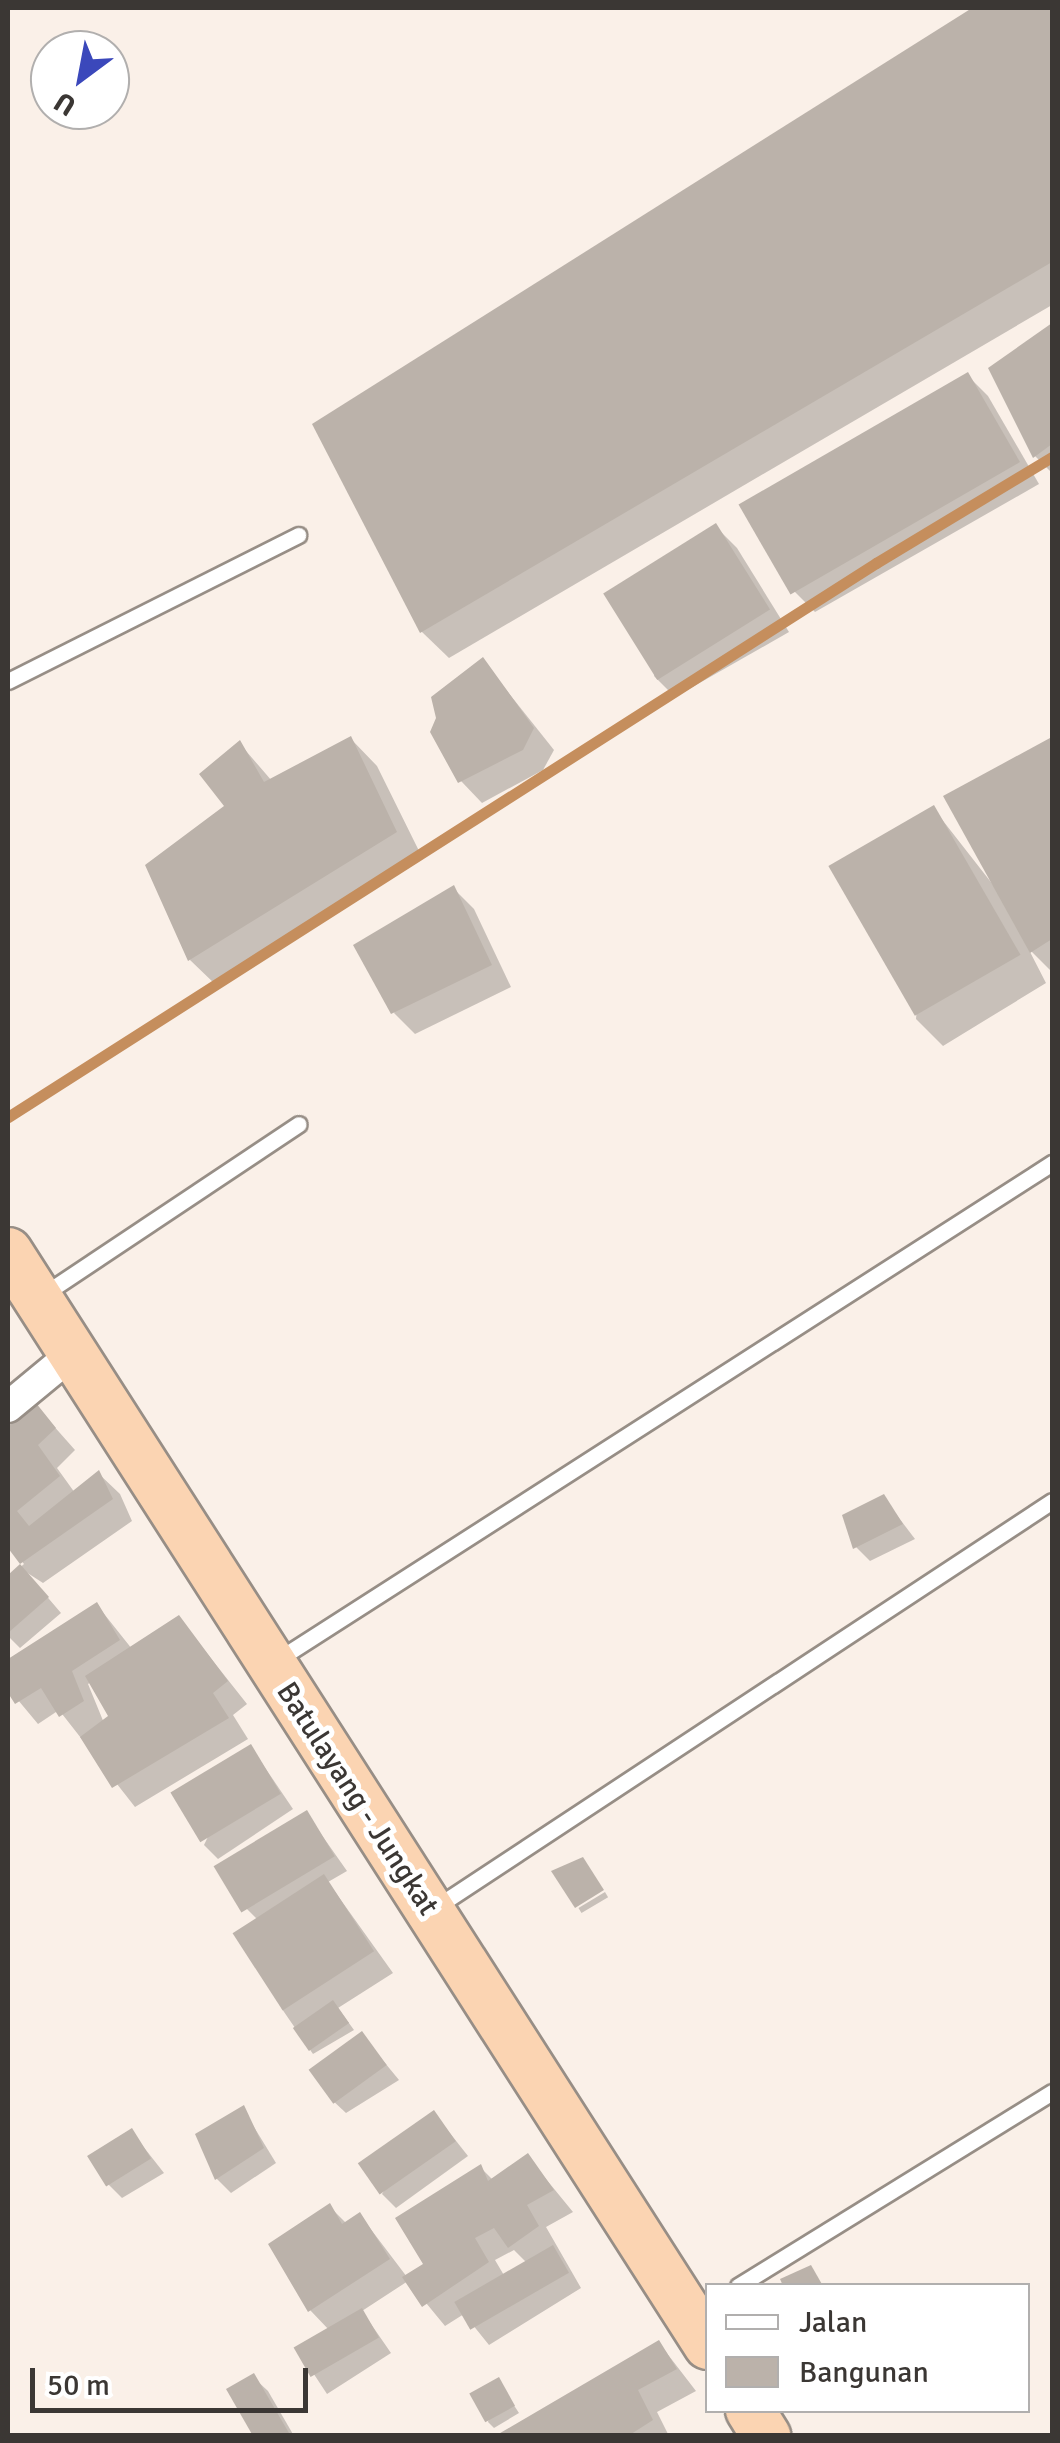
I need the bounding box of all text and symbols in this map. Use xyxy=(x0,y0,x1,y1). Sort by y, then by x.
north arrow xyxy=(30,30,130,130)
text: U xyxy=(48,84,82,123)
street label: Batulayang - Jungkat xyxy=(268,1676,446,1922)
legend xyxy=(705,2283,1030,2413)
text: Jalan xyxy=(799,2304,867,2341)
scale bar xyxy=(35,2348,312,2410)
text: Bangunan xyxy=(799,2354,929,2391)
text: 50 m xyxy=(47,2367,110,2404)

